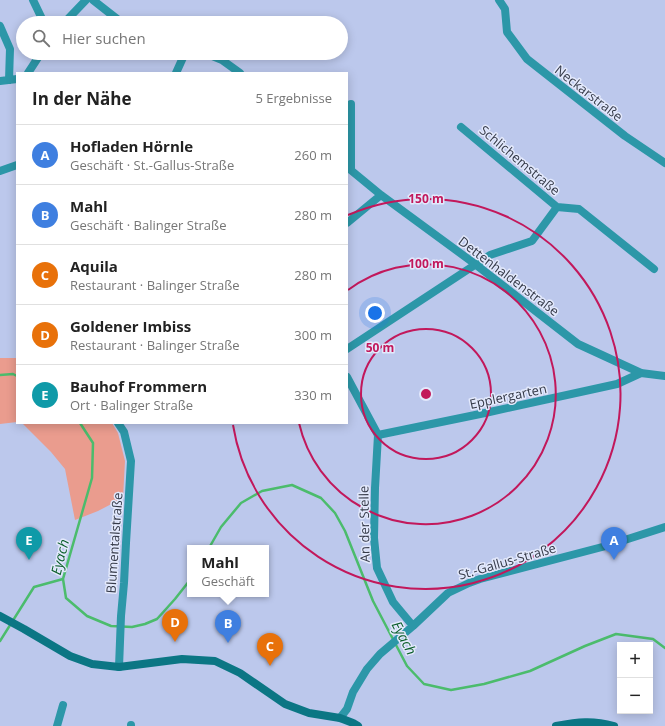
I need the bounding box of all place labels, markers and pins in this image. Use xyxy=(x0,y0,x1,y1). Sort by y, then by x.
centre of rings xyxy=(419,387,433,401)
pin: E xyxy=(16,527,42,560)
pin: A xyxy=(601,527,627,560)
pin: D xyxy=(162,609,188,642)
pin: B xyxy=(215,610,241,643)
pin: C xyxy=(257,633,283,666)

